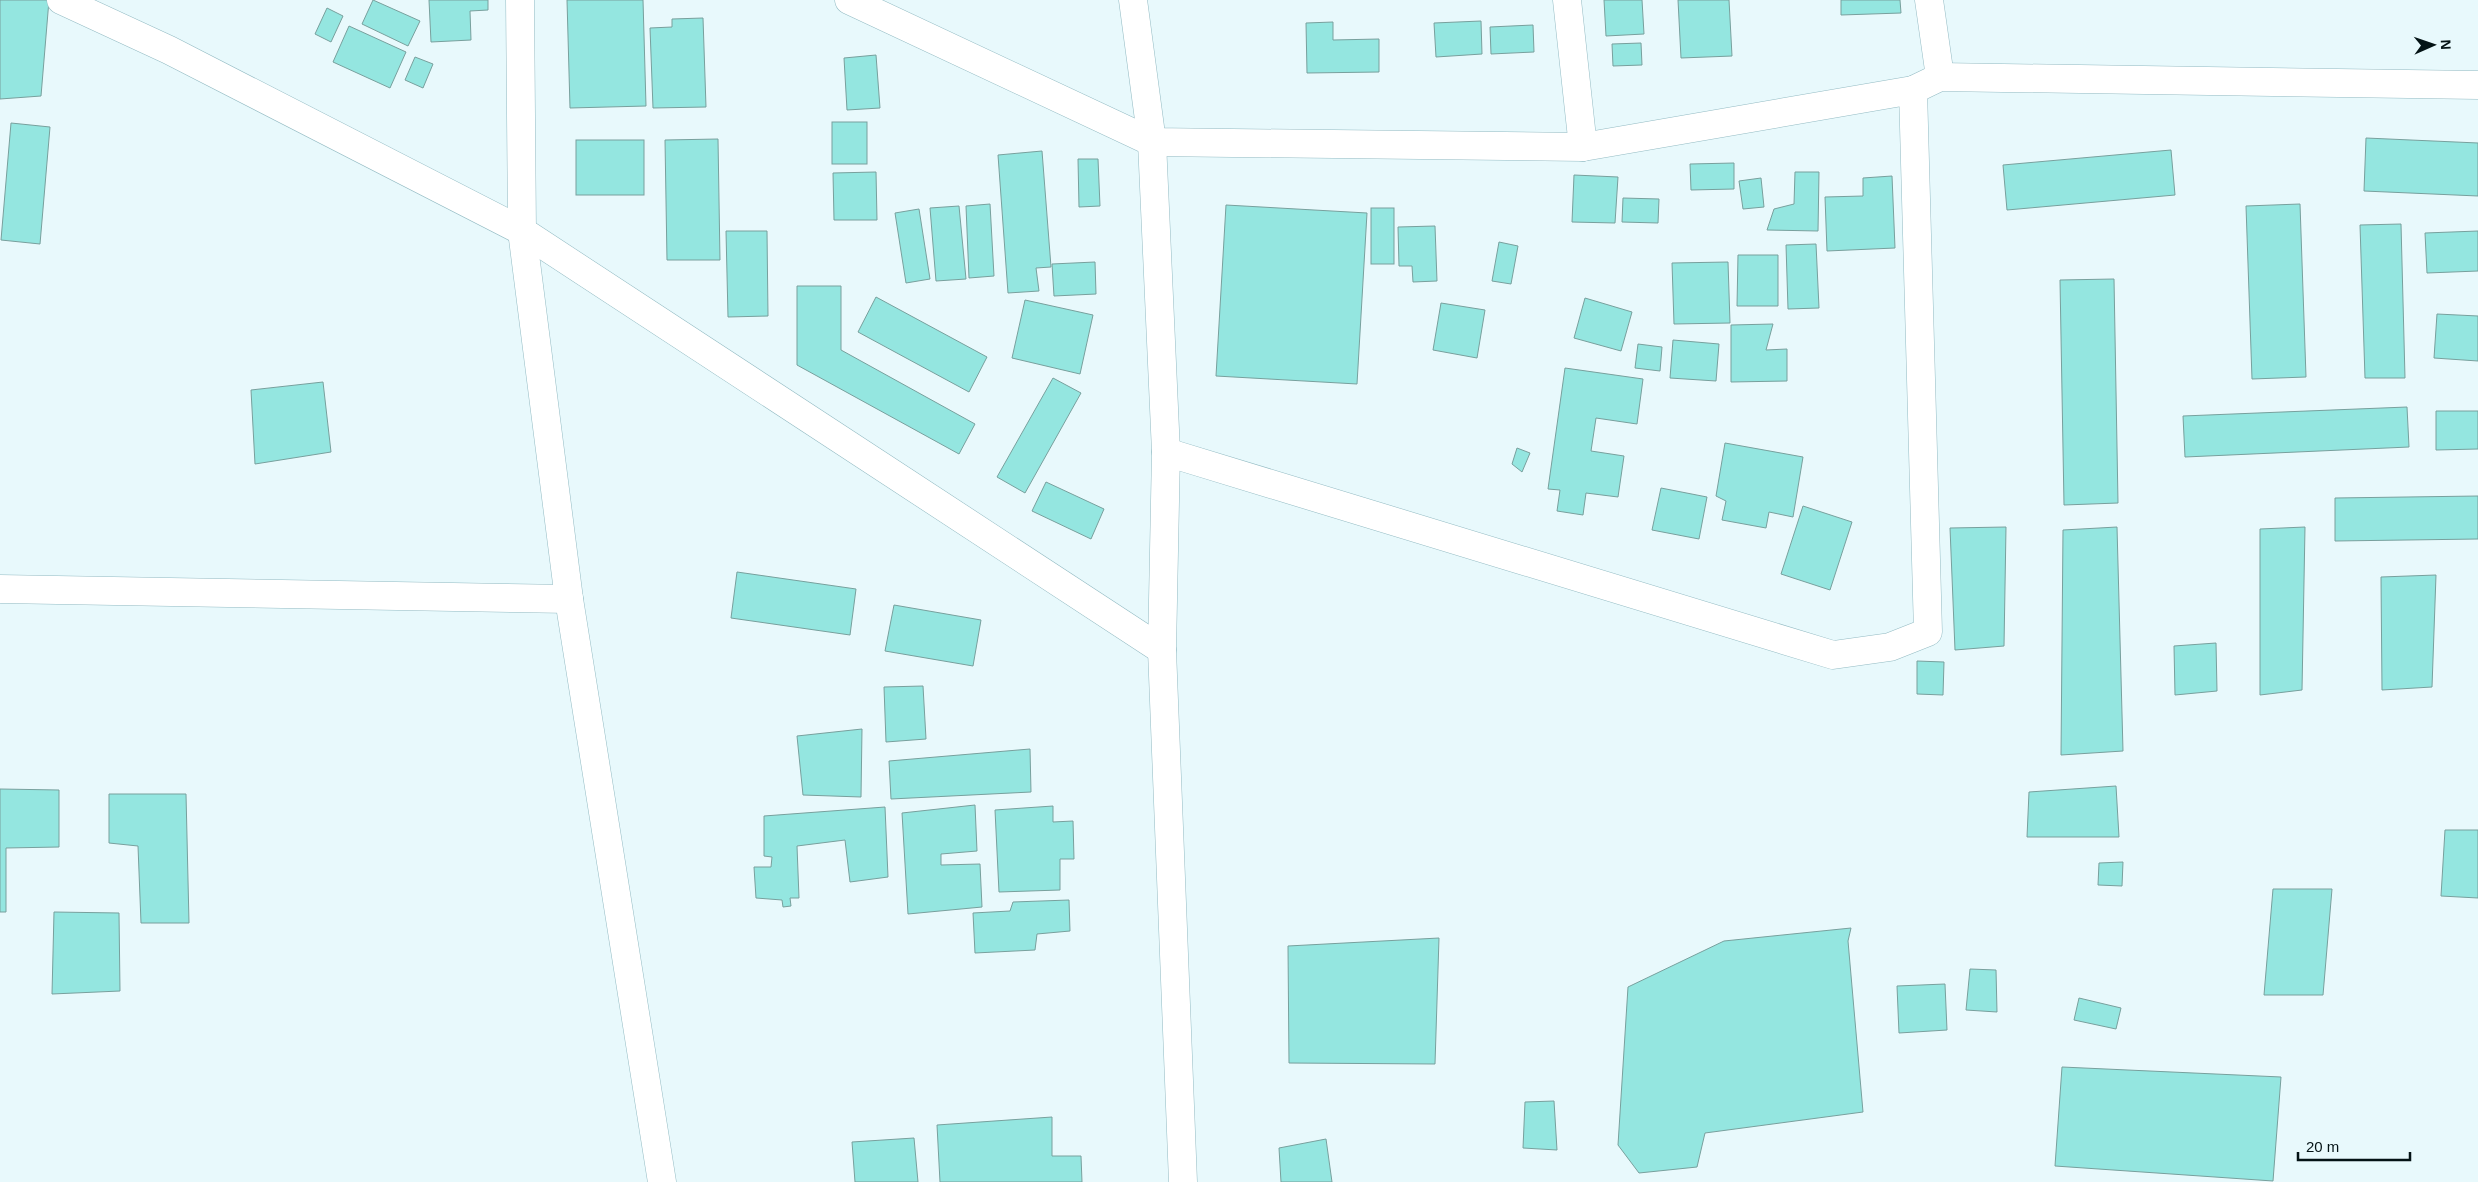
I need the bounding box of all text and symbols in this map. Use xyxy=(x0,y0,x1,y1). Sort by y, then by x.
north arrow xyxy=(2408,20,2458,70)
text: N xyxy=(2438,39,2454,50)
scale bar xyxy=(2298,1130,2410,1162)
text: 20 m xyxy=(2306,1138,2339,1155)

